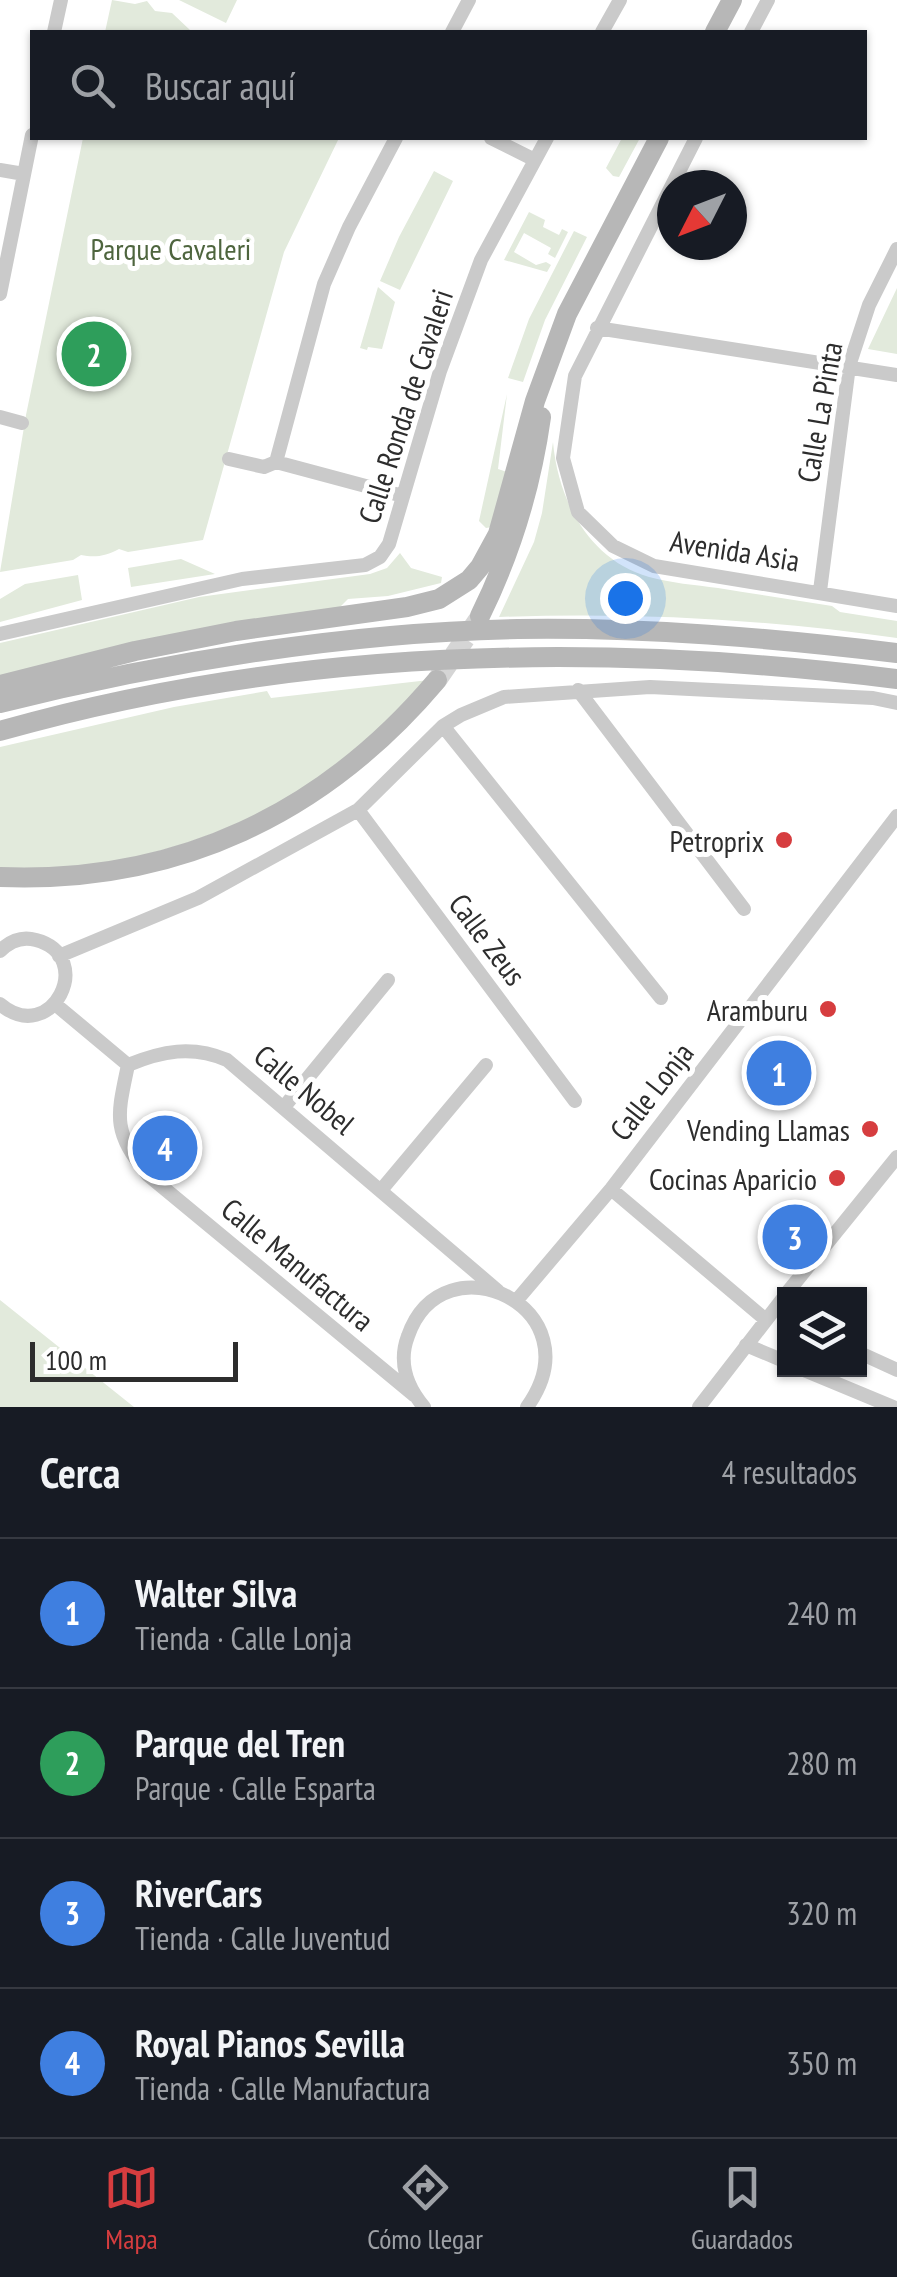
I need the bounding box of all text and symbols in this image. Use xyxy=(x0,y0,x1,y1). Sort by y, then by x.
search box xyxy=(30,30,867,140)
icon: search xyxy=(65,58,120,113)
text: Buscar aquí xyxy=(145,61,296,110)
north arrow xyxy=(657,170,747,260)
park label: Parque Cavaleri xyxy=(91,229,251,268)
street label: Calle Ronda de Cavaleri xyxy=(349,284,461,528)
pin: 2 xyxy=(62,316,126,392)
street label: Calle La Pinta xyxy=(787,339,851,485)
street label: Avenida Asia xyxy=(668,521,802,579)
your location xyxy=(600,573,651,624)
place label: Petroprix xyxy=(669,821,764,860)
marker: Petroprix xyxy=(773,829,795,851)
street label: Calle Zeus xyxy=(441,885,535,993)
place label: Aramburu xyxy=(707,990,808,1029)
marker: Aramburu xyxy=(817,998,839,1020)
street label: Calle Lonja xyxy=(601,1034,701,1148)
street label: Calle Nobel xyxy=(247,1036,363,1142)
pin: 1 xyxy=(746,1036,812,1110)
pin: 4 xyxy=(132,1110,198,1186)
place label: Vending Llamas xyxy=(686,1110,850,1149)
marker: Vending Llamas xyxy=(859,1118,881,1140)
place label: Cocinas Aparicio xyxy=(649,1159,817,1198)
marker: Cocinas Aparicio xyxy=(826,1167,848,1189)
street label: Calle Manufactura xyxy=(214,1189,382,1339)
pin: 3 xyxy=(762,1200,828,1274)
map controls xyxy=(777,1287,867,1377)
button: layers xyxy=(777,1287,867,1377)
scale bar xyxy=(30,1337,238,1382)
text: 100 m xyxy=(45,1341,107,1378)
text: Cerca xyxy=(40,1445,120,1500)
text: 4 resultados xyxy=(722,1451,857,1493)
text: Walter Silva xyxy=(135,1568,297,1617)
text: 1 xyxy=(65,1592,80,1634)
text: 240 m xyxy=(786,1592,857,1634)
text: Tienda · Calle Lonja xyxy=(135,1617,352,1659)
text: Parque del Tren xyxy=(135,1718,345,1767)
text: 2 xyxy=(65,1742,80,1784)
text: 280 m xyxy=(786,1742,857,1784)
text: Parque · Calle Esparta xyxy=(135,1767,376,1809)
text: RiverCars xyxy=(135,1868,262,1917)
text: 3 xyxy=(65,1892,80,1934)
text: 320 m xyxy=(786,1892,857,1934)
text: Tienda · Calle Juventud xyxy=(135,1917,390,1959)
text: Royal Pianos Sevilla xyxy=(135,2018,405,2067)
text: 4 xyxy=(65,2042,80,2084)
text: 350 m xyxy=(786,2042,857,2084)
text: Tienda · Calle Manufactura xyxy=(135,2067,430,2109)
tab: Mapa xyxy=(104,2160,159,2257)
tab: Cómo llegar xyxy=(367,2160,483,2257)
tab: Guardados xyxy=(691,2160,793,2257)

